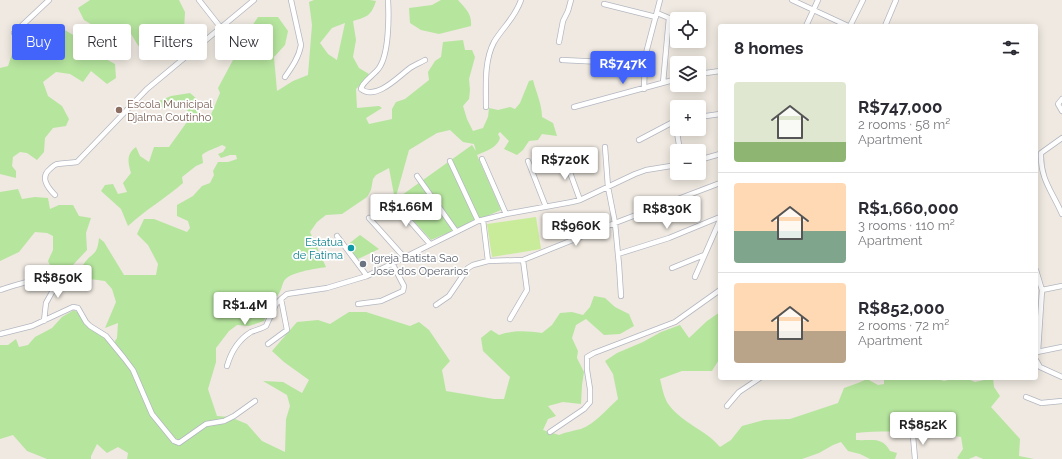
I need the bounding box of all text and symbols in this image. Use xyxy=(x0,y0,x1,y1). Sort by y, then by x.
map controls xyxy=(670,12,706,180)
button: locate xyxy=(670,12,706,48)
chip: Buy xyxy=(12,24,65,60)
chip: Rent xyxy=(73,24,131,60)
chip: Filters xyxy=(139,24,207,60)
chip: New xyxy=(215,24,273,60)
icon: filters xyxy=(1000,37,1022,59)
text: 8 homes xyxy=(734,38,803,58)
pin: R$747K xyxy=(590,51,656,85)
text: R$747K xyxy=(599,56,647,71)
button: layers xyxy=(670,56,706,92)
text: R$747,000 xyxy=(858,97,943,117)
place label: Escola Municipal Djalma Coutinho xyxy=(127,98,213,124)
icon: home xyxy=(766,98,814,146)
button: + xyxy=(670,100,706,136)
marker: Escola Municipal Djalma Coutinho xyxy=(114,105,124,115)
text: 2 rooms · 58 m² xyxy=(858,117,950,132)
text: Apartment xyxy=(858,132,922,147)
button: − xyxy=(670,144,706,180)
pin: R$720K xyxy=(532,147,598,181)
text: R$720K xyxy=(541,152,589,167)
pin: R$1.66M xyxy=(369,194,443,228)
pin: R$830K xyxy=(634,196,700,230)
text: R$1,660,000 xyxy=(858,198,959,218)
text: R$1.66M xyxy=(379,199,433,214)
icon: home xyxy=(766,199,814,247)
text: R$830K xyxy=(643,201,691,216)
pin: R$960K xyxy=(543,213,609,247)
text: R$960K xyxy=(551,218,601,233)
text: 3 rooms · 110 m² xyxy=(858,218,955,233)
text: Apartment xyxy=(858,233,922,248)
place label: Estatua de Fatima xyxy=(293,236,343,262)
marker: Estatua de Fatima xyxy=(346,243,356,253)
place label: Igreja Batista Sao Jose dos Operarios xyxy=(371,252,468,278)
marker: Igreja Batista Sao Jose dos Operarios xyxy=(358,259,368,269)
pin: R$850K xyxy=(25,265,91,299)
text: R$850K xyxy=(34,270,82,285)
pin: R$1.4M xyxy=(212,292,278,326)
text: R$1.4M xyxy=(223,297,267,312)
text: R$852,000 xyxy=(858,298,945,318)
icon: home xyxy=(766,299,814,347)
text: 2 rooms · 72 m² xyxy=(858,318,949,333)
text: Apartment xyxy=(858,333,922,348)
pin: R$852K xyxy=(890,412,956,446)
text: R$852K xyxy=(899,417,947,432)

